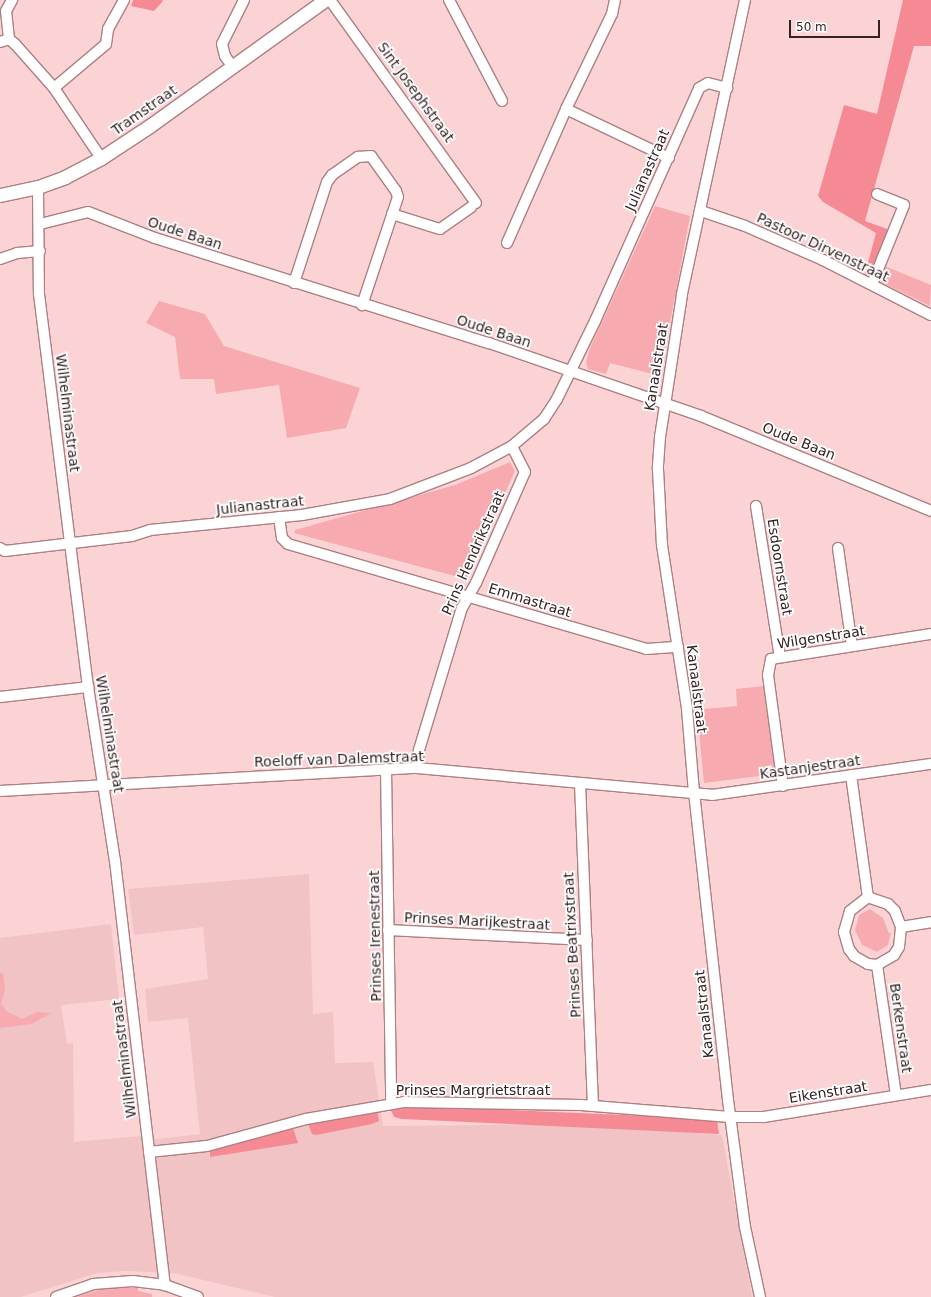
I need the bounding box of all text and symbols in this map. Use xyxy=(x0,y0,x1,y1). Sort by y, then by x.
scale bar xyxy=(791,12,882,38)
text: 50 m xyxy=(796,20,827,34)
street label: Sint Josephstraat xyxy=(374,39,458,145)
street label: Tramstraat xyxy=(108,81,180,139)
street label: Julianastraat xyxy=(621,126,673,214)
street label: Pastoor Dirvenstraat xyxy=(754,209,892,285)
street label: Oude Baan xyxy=(146,213,224,253)
street label: Oude Baan xyxy=(455,311,533,351)
street label: Kanaalstraat xyxy=(641,322,671,412)
street label: Wilhelminastraat xyxy=(52,353,84,473)
street label: Oude Baan xyxy=(760,419,838,463)
street label: Prins Hendrikstraat xyxy=(438,488,508,618)
street label: Julianastraat xyxy=(215,492,305,518)
street label: Esdoornstraat xyxy=(764,517,796,617)
street label: Emmastraat xyxy=(486,579,574,621)
street label: Wilgenstraat xyxy=(776,622,866,652)
street label: Kanaalstraat xyxy=(683,644,711,734)
street label: Wilhelminastraat xyxy=(92,674,128,794)
street label: Roeloff van Dalemstraat xyxy=(254,748,424,770)
street label: Kastanjestraat xyxy=(759,752,861,782)
street label: Prinses Irenestraat xyxy=(365,870,385,1002)
street label: Prinses Beatrixstraat xyxy=(560,872,584,1018)
street label: Prinses Marijkestraat xyxy=(404,909,550,933)
street label: Kanaalstraat xyxy=(691,969,717,1059)
street label: Berkenstraat xyxy=(886,982,916,1074)
street label: Wilhelminastraat xyxy=(108,999,140,1119)
street label: Eikenstraat xyxy=(788,1078,868,1106)
street label: Prinses Margrietstraat xyxy=(396,1082,550,1098)

